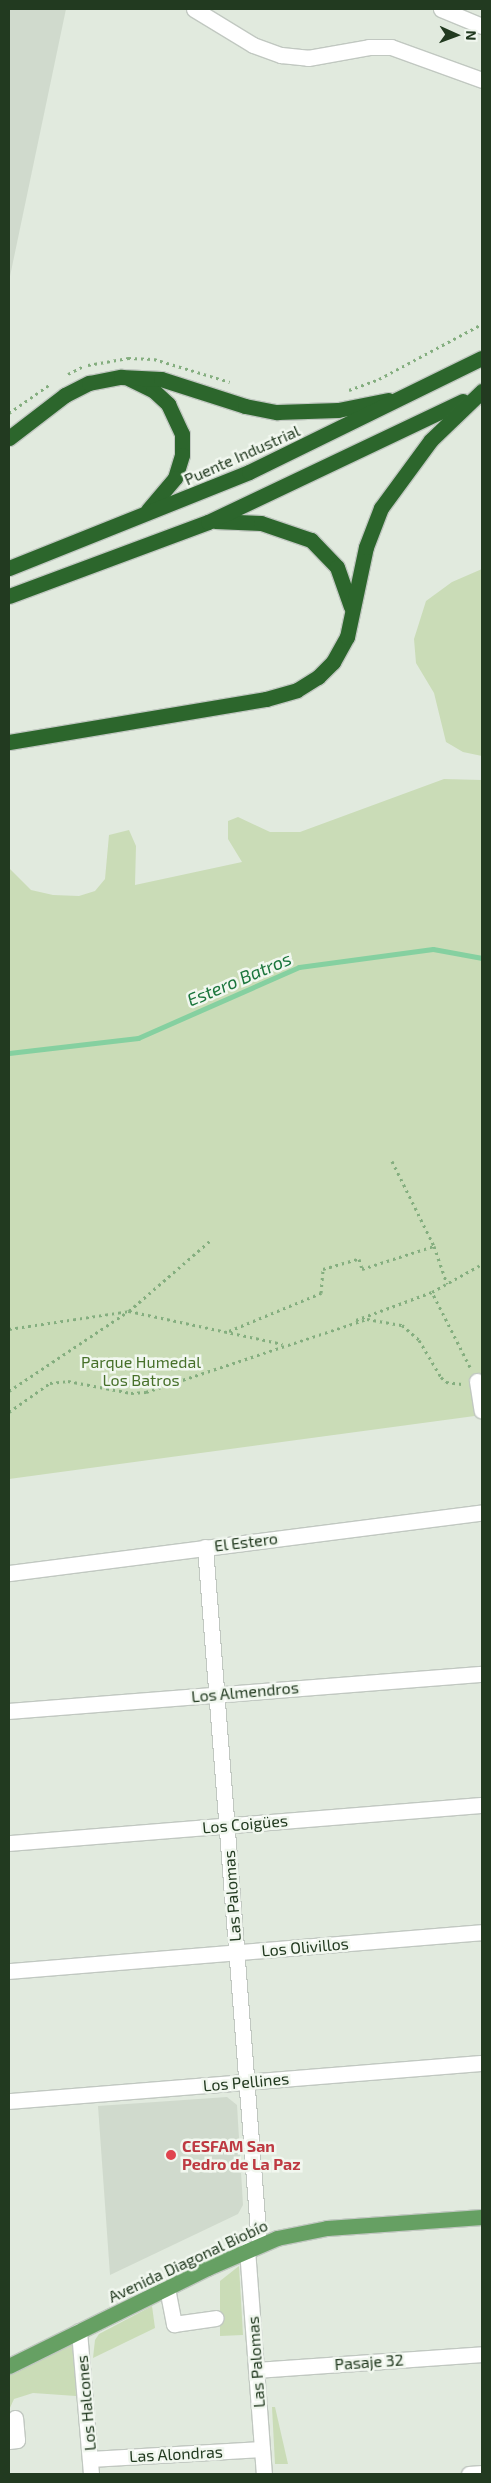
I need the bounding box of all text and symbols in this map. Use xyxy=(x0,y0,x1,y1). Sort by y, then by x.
north arrow xyxy=(431,10,481,60)
text: N xyxy=(463,30,480,41)
street label: Puente Industrial xyxy=(181,421,303,489)
water label: Estero Batros xyxy=(184,947,294,1011)
park label: Parque Humedal Los Batros xyxy=(81,1352,201,1390)
street label: El Estero xyxy=(213,1529,279,1555)
street label: Los Almendros xyxy=(190,1678,300,1706)
street label: Los Coigües xyxy=(201,1811,289,1837)
street label: Las Palomas xyxy=(219,1850,245,1942)
street label: Los Olivillos xyxy=(261,1934,349,1960)
street label: Los Pellines xyxy=(202,2069,290,2095)
place label: CESFAM San Pedro de La Paz xyxy=(182,2136,301,2174)
marker: CESFAM San Pedro de La Paz xyxy=(164,2148,178,2162)
street label: Avenida Diagonal Biobío xyxy=(105,2215,271,2307)
street label: Las Palomas xyxy=(243,2316,269,2408)
street label: Pasaje 32 xyxy=(334,2350,404,2374)
street label: Los Halcones xyxy=(72,2354,100,2452)
street label: Las Alondras xyxy=(128,2442,224,2466)

